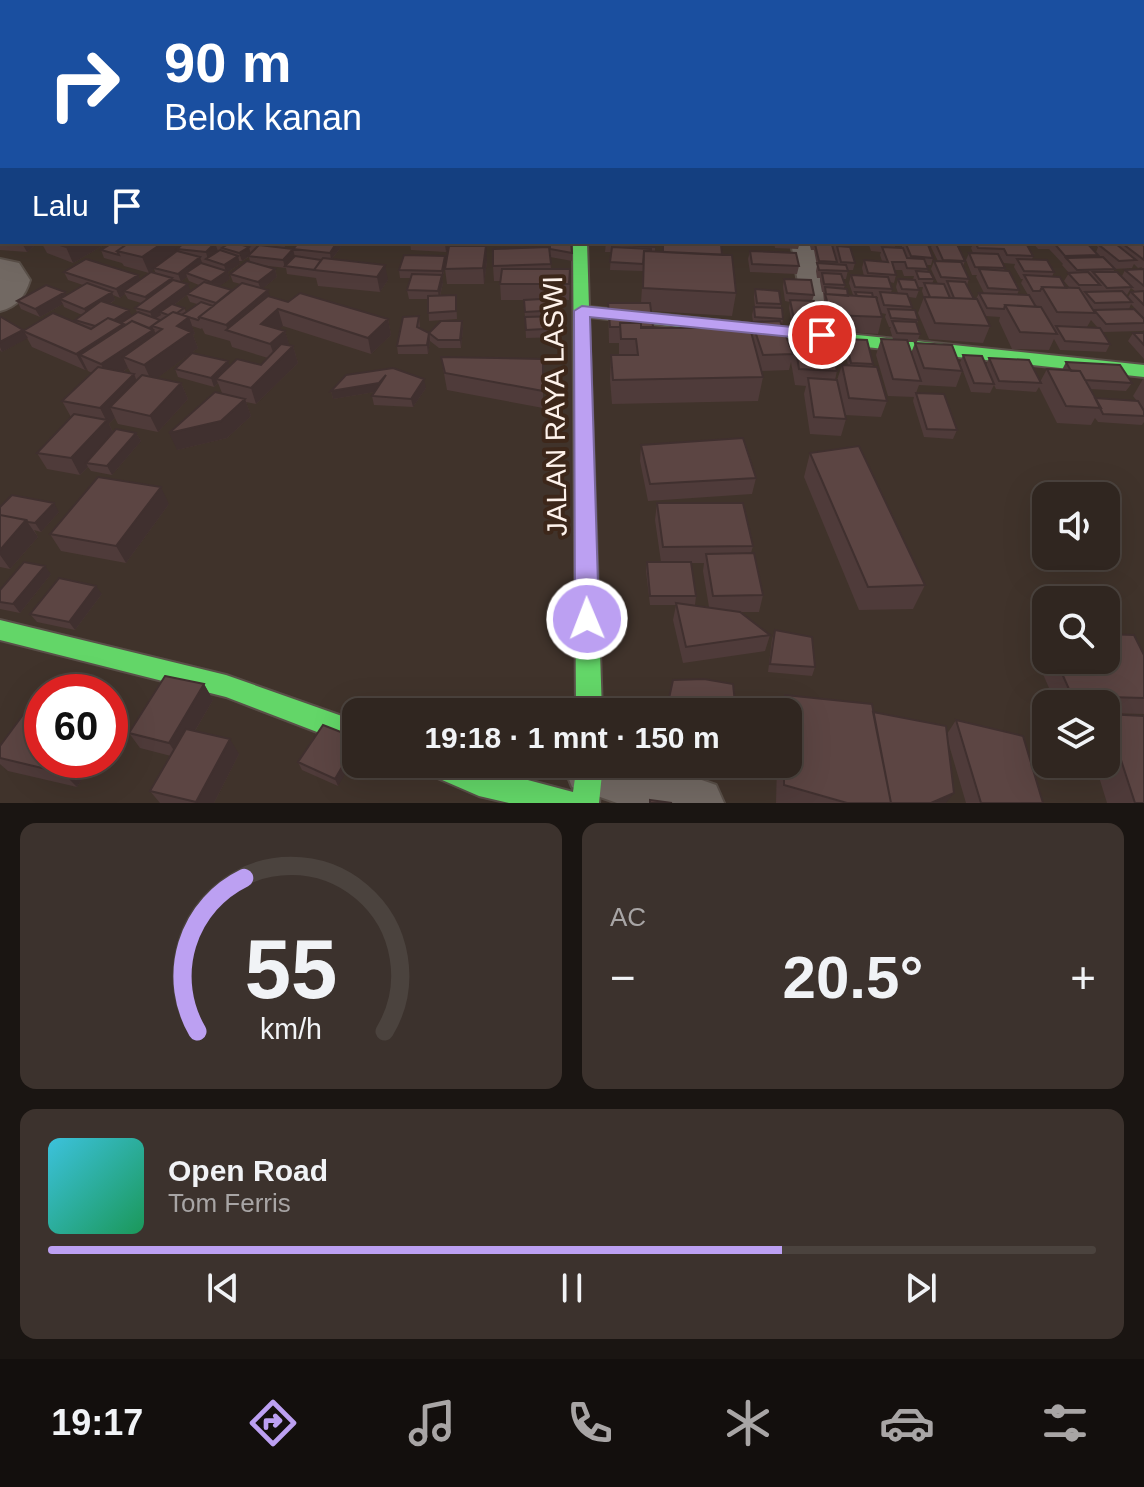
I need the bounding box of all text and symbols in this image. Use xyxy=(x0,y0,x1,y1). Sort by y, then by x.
text: 90 m xyxy=(164,31,292,94)
icon: right xyxy=(32,32,136,136)
text: Belok kanan xyxy=(164,97,362,138)
icon: arrive xyxy=(105,184,149,228)
text: Lalu xyxy=(32,189,89,222)
street label: JALAN RAYA LASWI xyxy=(537,276,573,536)
pin xyxy=(788,301,856,369)
icon: arrive xyxy=(800,313,844,357)
map controls xyxy=(1032,482,1120,778)
button: sound xyxy=(1032,482,1120,570)
position arrow xyxy=(545,577,629,661)
button: search xyxy=(1032,586,1120,674)
speed limit sign: 60 xyxy=(24,674,128,778)
button: layers xyxy=(1032,690,1120,778)
text: 19:18 · 1 mnt · 150 m xyxy=(424,721,720,754)
text: AC xyxy=(610,902,646,932)
text: 55 xyxy=(245,923,337,1016)
text: 20.5° xyxy=(783,944,923,1011)
text: − xyxy=(610,953,636,1002)
text: + xyxy=(1070,953,1096,1002)
text: km/h xyxy=(260,1013,322,1045)
text: Open Road xyxy=(168,1154,328,1187)
text: Tom Ferris xyxy=(168,1188,291,1218)
icon: previous xyxy=(201,1266,245,1310)
icon: pause xyxy=(550,1266,594,1310)
icon: next xyxy=(899,1266,943,1310)
icon: directions xyxy=(245,1395,301,1451)
icon: music xyxy=(404,1395,460,1451)
icon: phone xyxy=(562,1395,618,1451)
icon: climate xyxy=(720,1395,776,1451)
icon: car xyxy=(879,1395,935,1451)
icon: filters xyxy=(1037,1395,1093,1451)
text: 19:17 xyxy=(51,1402,143,1443)

